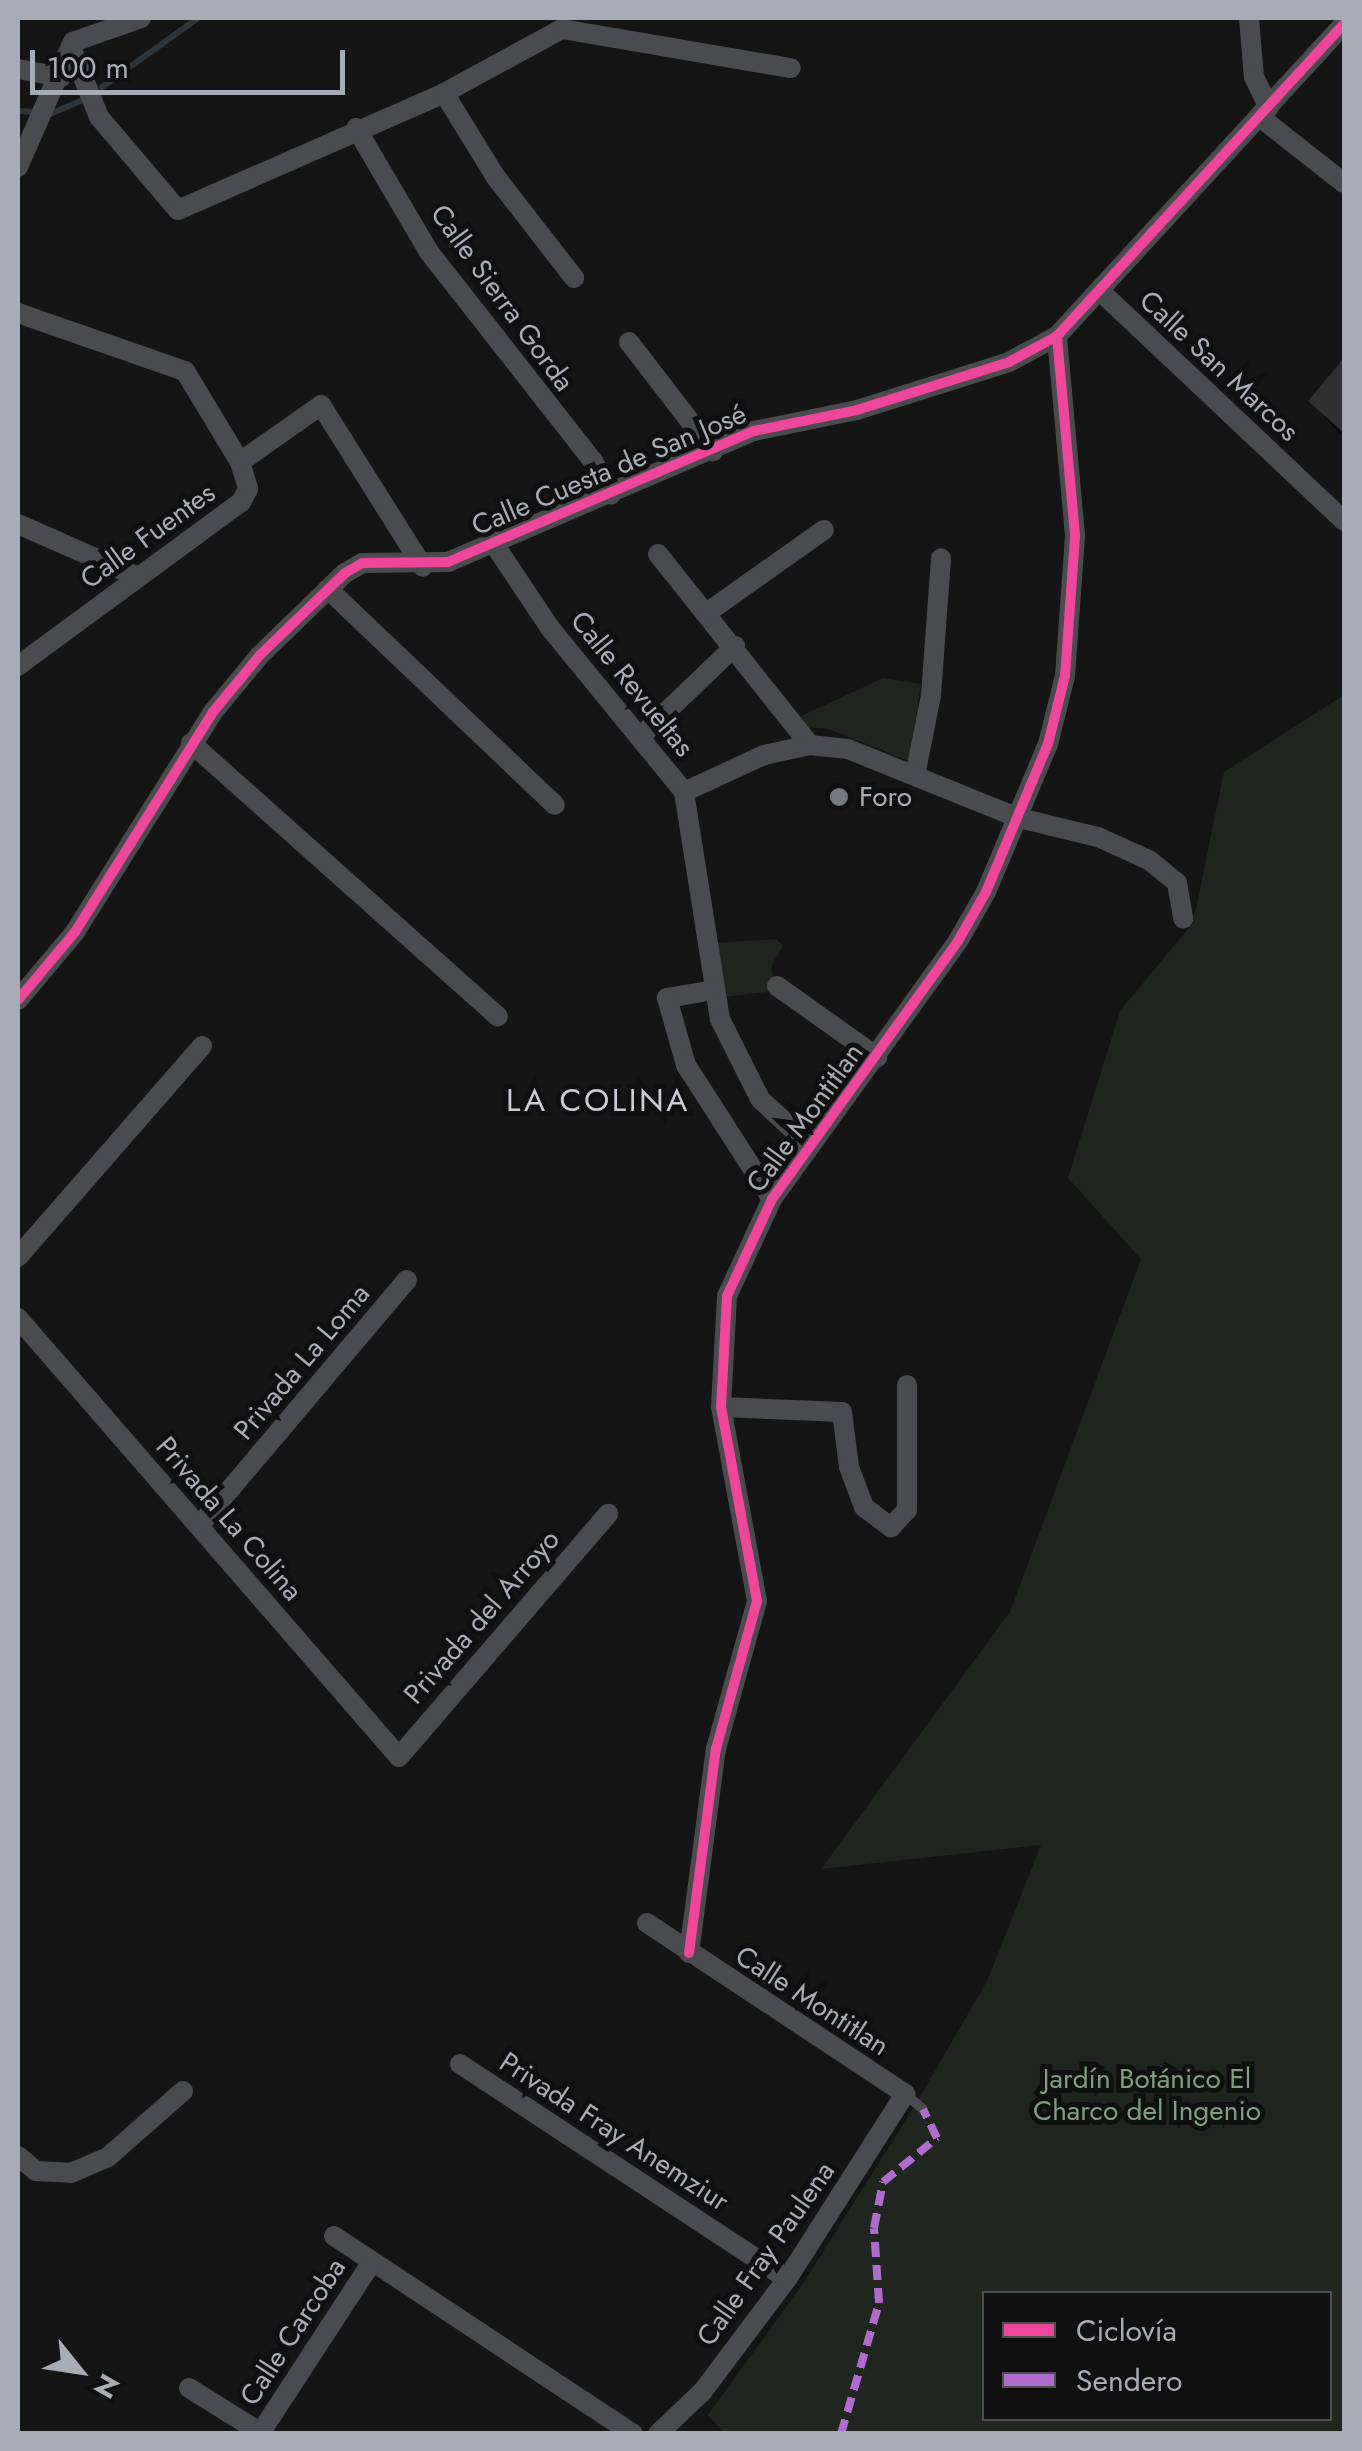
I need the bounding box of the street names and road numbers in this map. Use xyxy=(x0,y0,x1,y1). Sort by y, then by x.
street label: Calle Sierra Gorda xyxy=(423,198,581,398)
street label: Calle San Marcos xyxy=(1132,284,1306,448)
street label: Calle Cuesta de San José xyxy=(467,397,751,543)
street label: Calle Fuentes xyxy=(74,476,222,596)
street label: Calle Revueltas xyxy=(563,605,701,763)
street label: Calle Montitlan xyxy=(740,1037,870,1199)
street label: Privada La Loma xyxy=(227,1277,377,1447)
street label: Privada La Colina xyxy=(149,1430,309,1608)
street label: Privada del Arroyo xyxy=(397,1523,567,1711)
street label: Calle Montitlan xyxy=(729,1939,895,2063)
street label: Privada Fray Anemziur xyxy=(493,2045,735,2219)
street label: Calle Fray Paulena xyxy=(690,2155,842,2353)
street label: Calle Carcoba xyxy=(233,2252,353,2412)

